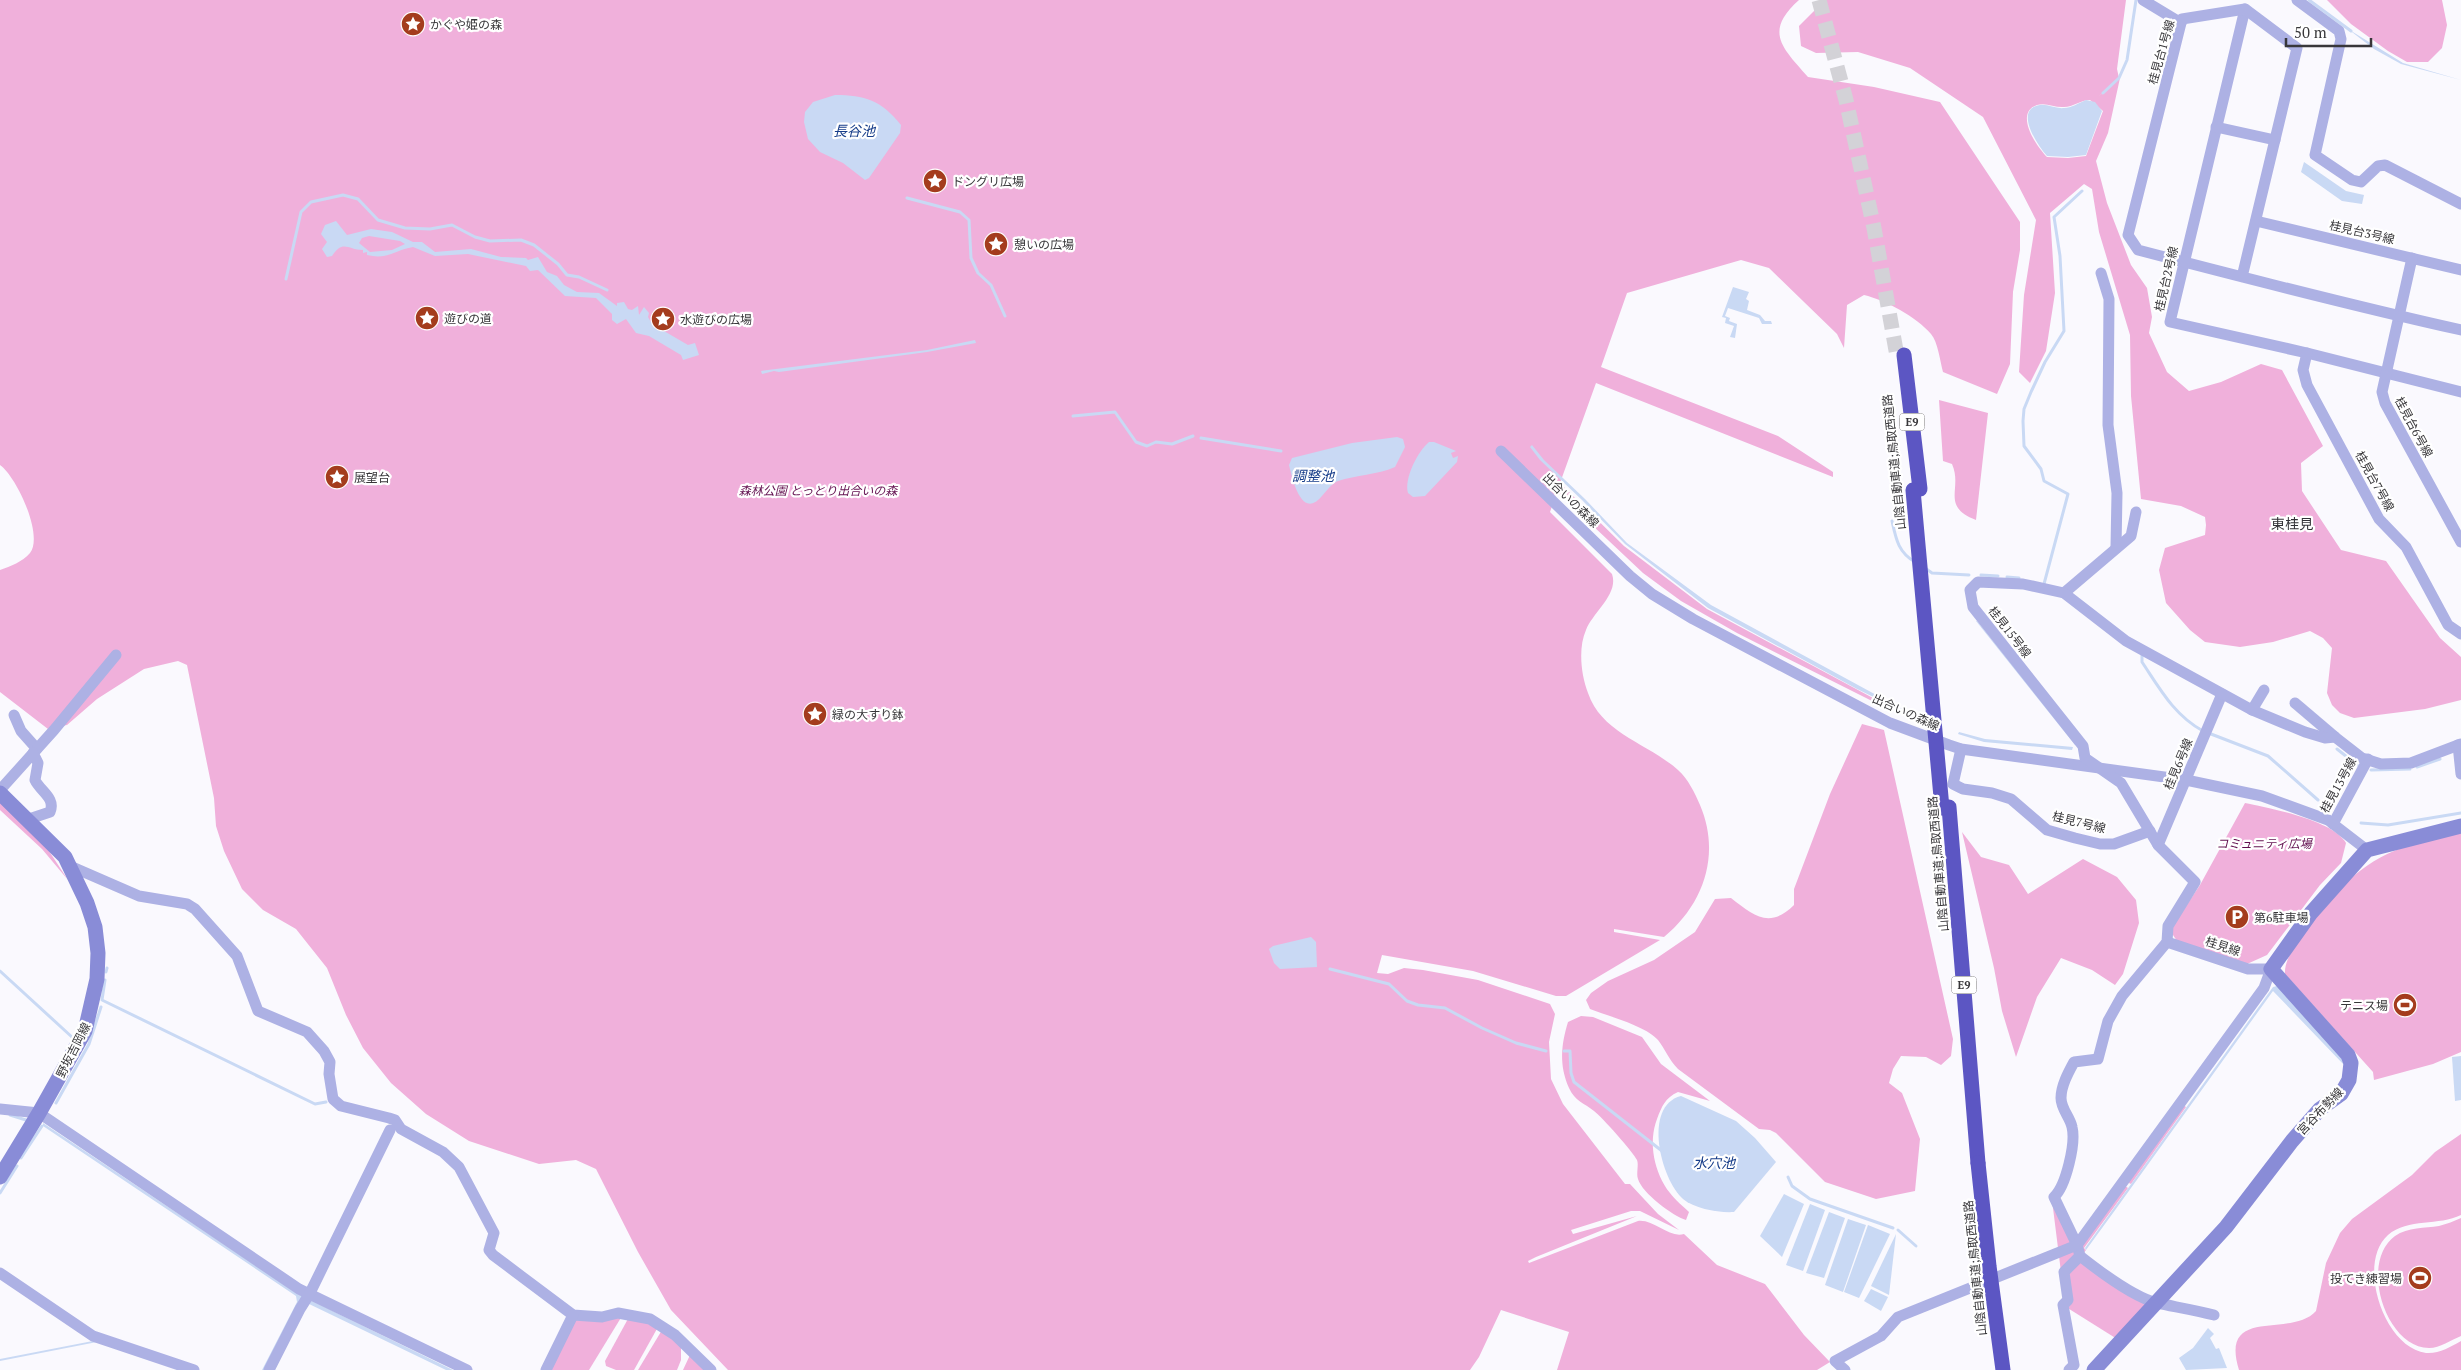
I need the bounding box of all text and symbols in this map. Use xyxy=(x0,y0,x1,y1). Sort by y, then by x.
place icon: かぐや姫の森 xyxy=(400,11,426,37)
scale bar xyxy=(2286,15,2371,47)
place label: かぐや姫の森 xyxy=(430,17,502,32)
street label: 桂見台1号線 xyxy=(2145,18,2177,86)
text: 50 m xyxy=(2294,22,2327,42)
water label: 長谷池 xyxy=(833,121,877,140)
place icon: ドングリ広場 xyxy=(922,168,948,194)
place label: ドングリ広場 xyxy=(952,174,1024,189)
street label: 桂見台3号線 xyxy=(2328,217,2396,247)
place icon: 憩いの広場 xyxy=(983,231,1009,257)
place label: 憩いの広場 xyxy=(1014,237,1074,252)
street label: 桂見台2号線 xyxy=(2151,245,2181,313)
place icon: 遊びの道 xyxy=(414,305,440,331)
place icon: 水遊びの広場 xyxy=(650,306,676,332)
place label: 遊びの道 xyxy=(444,311,492,326)
place label: 水遊びの広場 xyxy=(680,312,752,327)
street label: 山陰自動車道;鳥取西道路 xyxy=(1879,394,1909,530)
street label: 桂見台6号線 xyxy=(2392,394,2436,460)
road number: E9 xyxy=(1900,414,1924,431)
street label: 桂見台7号線 xyxy=(2352,448,2398,514)
place icon: 展望台 xyxy=(324,464,350,490)
water label: 調整池 xyxy=(1292,466,1336,485)
place label: 展望台 xyxy=(354,470,390,485)
street label: 出合いの森線 xyxy=(1540,470,1602,530)
park label: 森林公園 とっとり出合いの森 xyxy=(739,483,898,498)
district label: 東桂見 xyxy=(2271,514,2313,533)
street label: 桂見15号線 xyxy=(1985,603,2035,661)
street label: 出合いの森線 xyxy=(1870,691,1942,733)
place icon: 緑の大すり鉢 xyxy=(802,701,828,727)
place label: 緑の大すり鉢 xyxy=(832,707,904,722)
street label: 桂見6号線 xyxy=(2160,736,2196,792)
street label: 桂見13号線 xyxy=(2317,755,2359,815)
street label: 山陰自動車道;鳥取西道路 xyxy=(1925,796,1951,932)
street label: 桂見7号線 xyxy=(2051,808,2107,836)
park label: コミュニティ広場 xyxy=(2216,836,2314,851)
parking icon: 第6駐車場 xyxy=(2224,904,2250,930)
place label: 第6駐車場 xyxy=(2254,910,2308,925)
street label: 桂見線 xyxy=(2204,933,2242,959)
road number: E9 xyxy=(1952,976,1976,994)
sports icon: テニス場 xyxy=(2392,992,2418,1018)
place label: テニス場 xyxy=(2340,998,2388,1013)
street label: 野坂吉岡線 xyxy=(53,1020,93,1080)
street label: 宮谷布勢線 xyxy=(2294,1084,2346,1138)
water label: 水穴池 xyxy=(1693,1153,1737,1172)
street label: 山陰自動車道;鳥取西道路 xyxy=(1960,1200,1990,1336)
sports icon: 投てき練習場 xyxy=(2407,1265,2433,1291)
place label: 投てき練習場 xyxy=(2330,1271,2402,1286)

